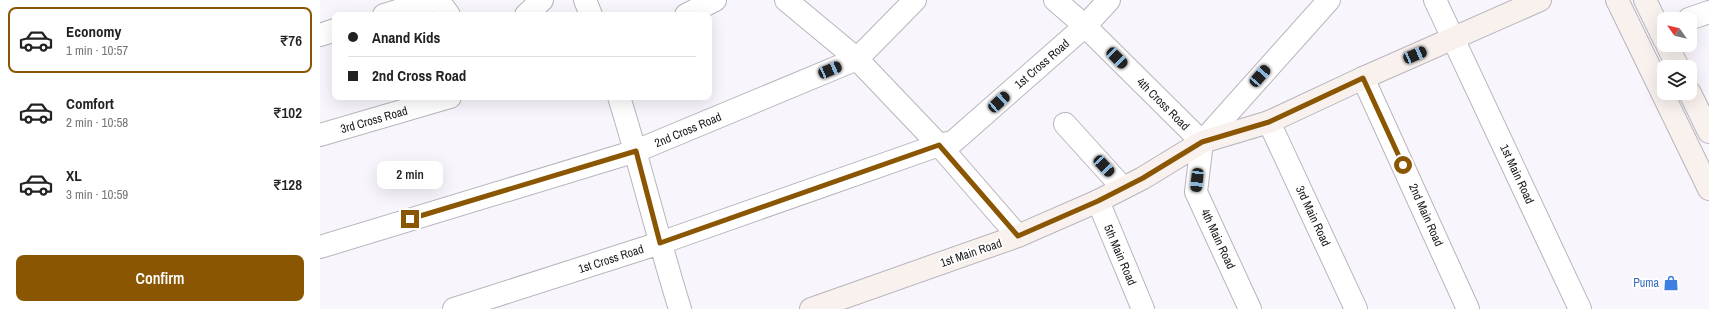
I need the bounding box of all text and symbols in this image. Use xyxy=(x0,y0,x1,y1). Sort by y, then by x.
north arrow xyxy=(1657,12,1697,52)
map controls xyxy=(1657,12,1697,100)
text: Economy xyxy=(66,21,121,42)
icon: car xyxy=(18,22,54,58)
text: Anand Kids xyxy=(372,27,440,48)
text: ₹76 xyxy=(280,30,302,51)
street label: 1st Cross Road xyxy=(1011,36,1073,92)
text: 1 min · 10:57 xyxy=(66,42,128,59)
car xyxy=(1104,45,1130,71)
car xyxy=(1402,45,1428,65)
car xyxy=(817,60,843,80)
button: layers xyxy=(1657,60,1697,100)
car xyxy=(1248,63,1272,89)
text: 2nd Cross Road xyxy=(372,65,466,86)
street label: 4th Cross Road xyxy=(1133,74,1193,134)
car xyxy=(986,90,1012,114)
text: Comfort xyxy=(66,93,114,114)
icon: car xyxy=(18,94,54,130)
text: ₹102 xyxy=(273,102,302,123)
street label: 3rd Cross Road xyxy=(339,103,409,137)
street label: 2nd Cross Road xyxy=(652,109,724,151)
text: 2 min · 10:58 xyxy=(66,114,128,131)
street label: 1st Main Road xyxy=(1496,142,1538,206)
car xyxy=(1091,153,1117,179)
route start xyxy=(1394,156,1412,174)
callout: 2 min xyxy=(377,161,443,189)
text: XL xyxy=(66,165,82,186)
icon: car xyxy=(18,166,54,202)
text: 2 min xyxy=(396,166,424,183)
car xyxy=(1190,167,1204,193)
text: ₹128 xyxy=(273,174,302,195)
street label: 2nd Main Road xyxy=(1405,181,1447,249)
street label: 3rd Main Road xyxy=(1292,183,1334,249)
text: 3 min · 10:59 xyxy=(66,186,128,203)
street label: 4th Main Road xyxy=(1197,206,1239,272)
route end xyxy=(401,210,419,228)
street label: 5th Main Road xyxy=(1100,222,1140,288)
street label: 1st Main Road xyxy=(938,235,1004,271)
street label: 1st Cross Road xyxy=(576,241,646,277)
button: Confirm xyxy=(16,255,304,301)
shop icon: Puma xyxy=(1662,274,1680,292)
place label: Puma xyxy=(1633,275,1660,291)

